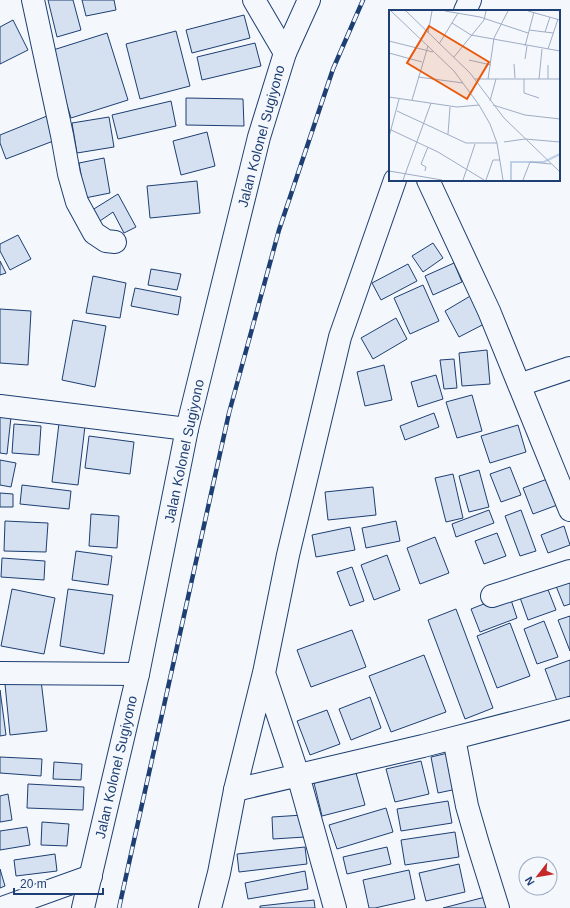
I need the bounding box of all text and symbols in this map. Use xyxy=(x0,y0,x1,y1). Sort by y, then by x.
inset map xyxy=(389,10,560,181)
street label: Jalan Kolonel Sugiyono xyxy=(234,63,288,209)
street label: Jalan Kolonel Sugiyono xyxy=(161,378,207,524)
street label: Jalan Kolonel Sugiyono xyxy=(92,694,140,840)
north arrow xyxy=(518,856,558,896)
scale bar xyxy=(14,870,103,896)
text: N xyxy=(522,875,537,888)
text: 20 m xyxy=(20,877,47,891)

